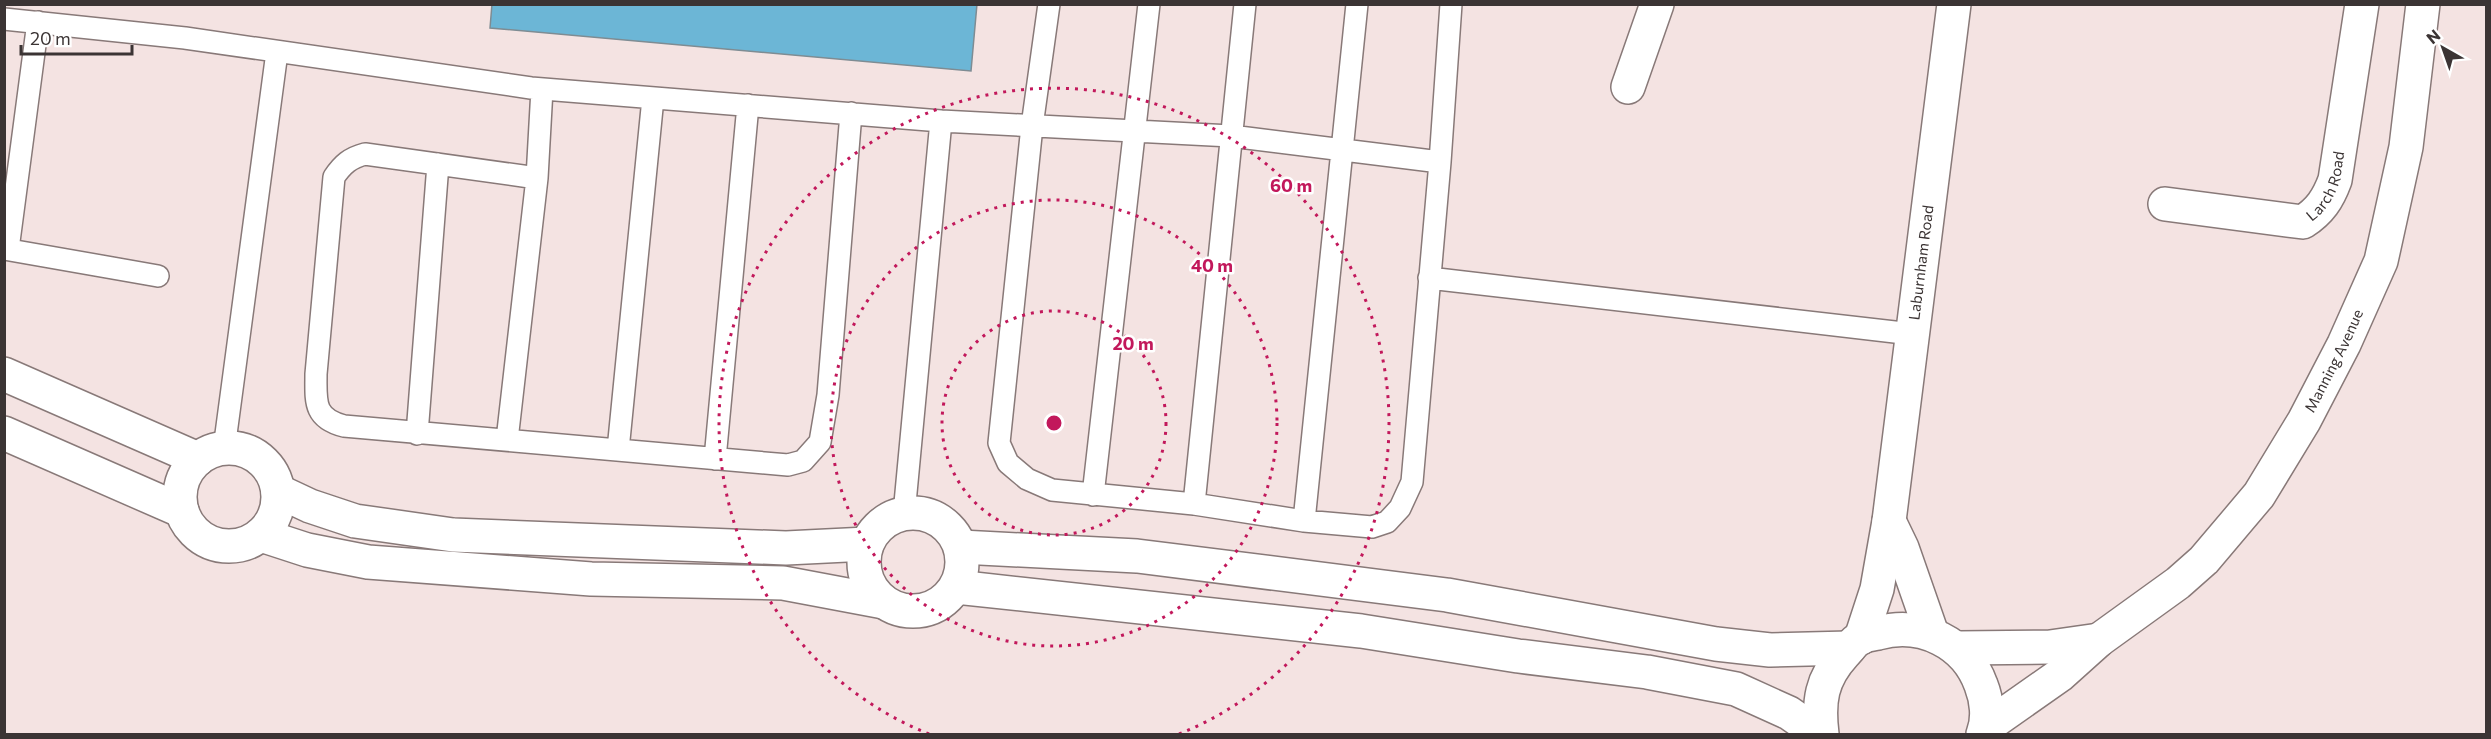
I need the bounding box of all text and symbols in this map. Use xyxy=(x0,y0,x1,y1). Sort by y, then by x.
scale bar xyxy=(21,18,132,56)
north arrow xyxy=(2413,18,2473,78)
text: N xyxy=(2422,25,2444,47)
text: 20 m xyxy=(30,27,71,49)
street label: Larch Road xyxy=(2302,150,2347,224)
text: 60 m xyxy=(1270,174,1312,196)
street label: Laburnham Road xyxy=(1904,204,1937,321)
text: 40 m xyxy=(1191,254,1233,276)
street label: Manning Avenue xyxy=(2300,306,2366,415)
text: 20 m xyxy=(1112,332,1154,354)
centre of rings xyxy=(1044,413,1064,433)

